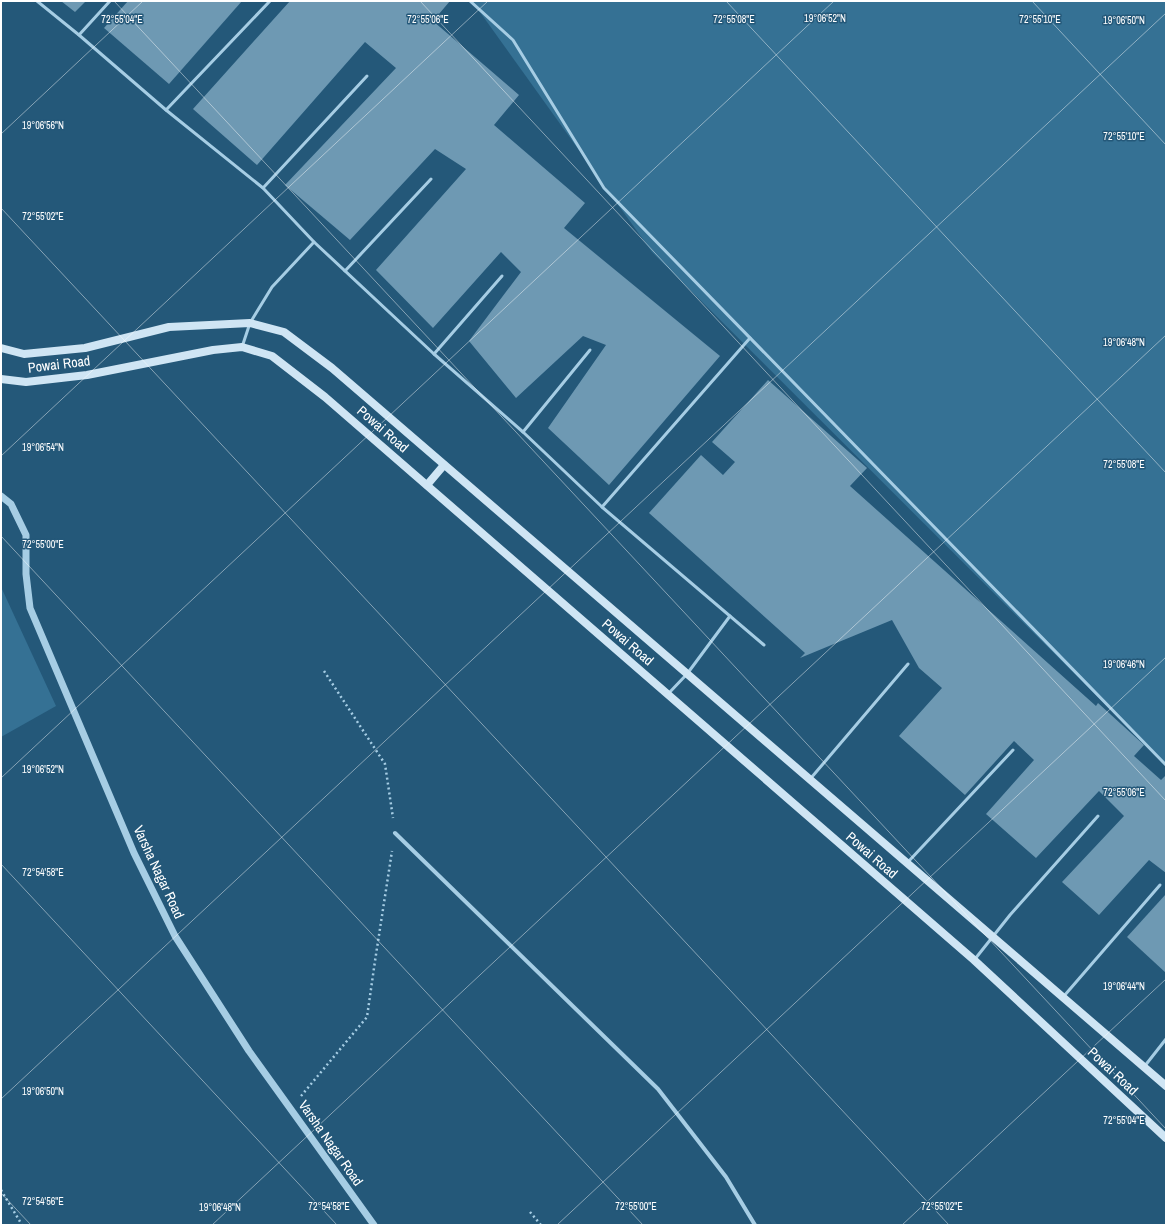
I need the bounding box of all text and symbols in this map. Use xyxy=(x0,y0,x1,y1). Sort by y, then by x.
text: 19°06'52"N xyxy=(804,12,846,25)
text: 72°55'04"E xyxy=(101,13,143,26)
text: 72°55'06"E xyxy=(407,13,449,26)
text: 72°55'08"E xyxy=(713,13,755,26)
text: 72°55'10"E xyxy=(1019,13,1061,26)
text: 19°06'50"N xyxy=(1103,14,1145,27)
text: 19°06'56"N xyxy=(22,119,64,132)
text: 72°55'10"E xyxy=(1103,130,1145,143)
text: 72°55'02"E xyxy=(22,210,64,223)
text: 19°06'48"N xyxy=(1103,336,1145,349)
street label: Powai Road xyxy=(27,351,91,377)
street label: Powai Road xyxy=(353,402,413,456)
text: 19°06'54"N xyxy=(22,441,64,454)
text: 72°55'08"E xyxy=(1103,458,1145,471)
text: 72°55'00"E xyxy=(22,538,64,551)
street label: Powai Road xyxy=(598,615,658,669)
text: 19°06'46"N xyxy=(1103,658,1145,671)
text: 19°06'52"N xyxy=(22,763,64,776)
text: 72°55'06"E xyxy=(1103,786,1145,799)
street label: Varsha Nagar Road xyxy=(130,823,188,921)
street label: Powai Road xyxy=(842,828,902,882)
text: 72°54'58"E xyxy=(22,866,64,879)
text: 19°06'44"N xyxy=(1103,980,1145,993)
street label: Powai Road xyxy=(1084,1043,1142,1099)
text: 19°06'50"N xyxy=(22,1085,64,1098)
street label: Varsha Nagar Road xyxy=(295,1097,367,1189)
text: 72°55'04"E xyxy=(1103,1114,1145,1127)
text: 72°54'56"E xyxy=(22,1195,64,1208)
text: 72°54'58"E xyxy=(308,1200,350,1213)
text: 72°55'00"E xyxy=(615,1200,657,1213)
text: 72°55'02"E xyxy=(921,1200,963,1213)
text: 19°06'48"N xyxy=(199,1201,241,1214)

